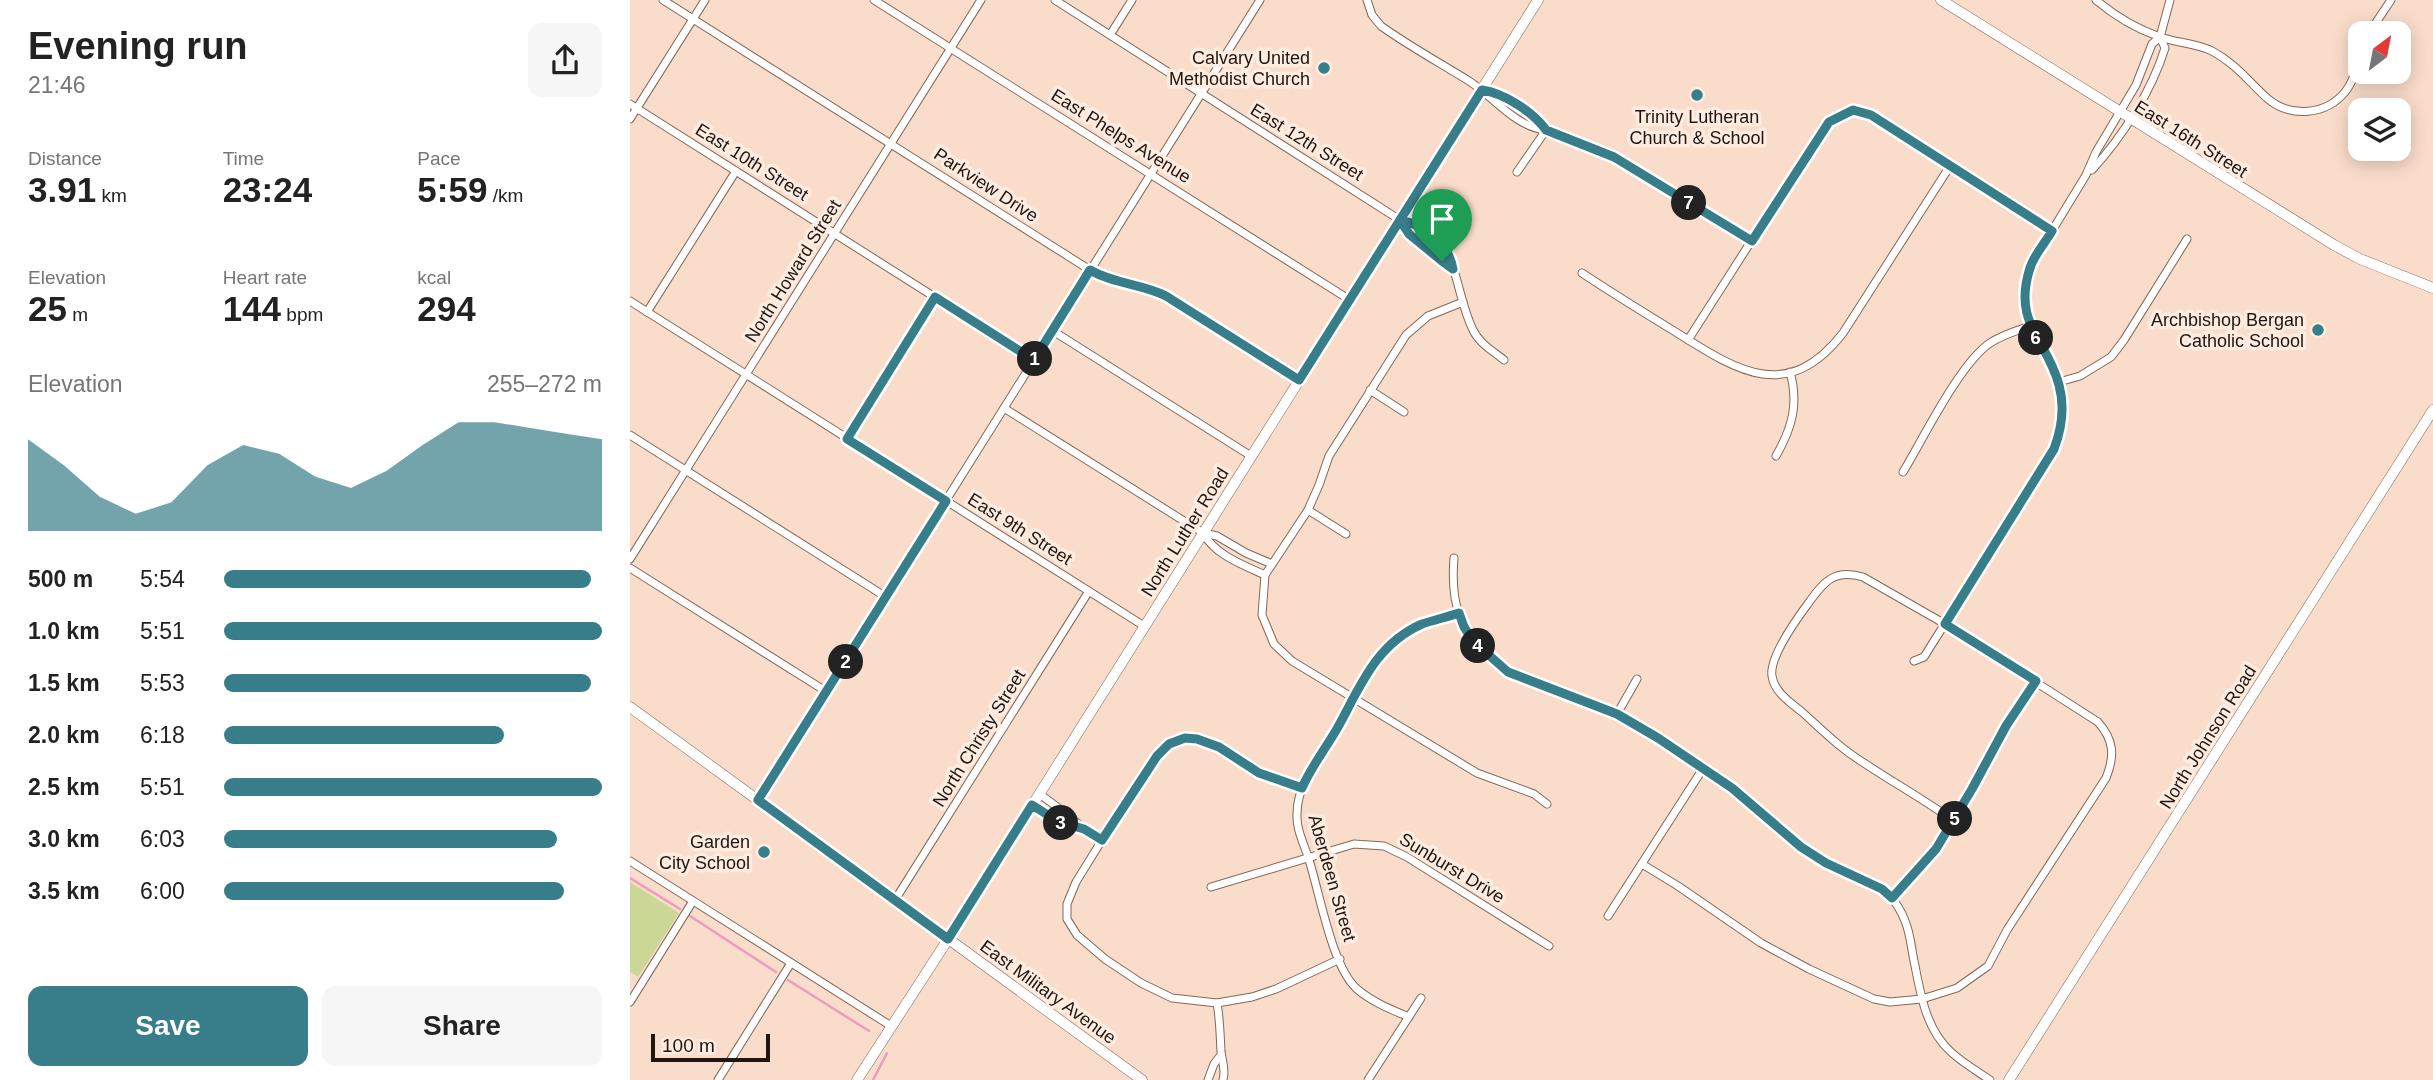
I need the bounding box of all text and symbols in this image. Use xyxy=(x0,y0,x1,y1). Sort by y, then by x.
north arrow xyxy=(2348,21,2412,84)
map controls xyxy=(2348,21,2411,161)
button: share xyxy=(528,23,602,97)
text: Evening run xyxy=(28,25,248,67)
place label: Calvary United Methodist Church xyxy=(1169,48,1310,89)
marker: Calvary United Methodist Church xyxy=(1316,60,1332,76)
text: 21:46 xyxy=(28,72,86,98)
street label: East Phelps Avenue xyxy=(1048,85,1194,187)
marker: Trinity Lutheran Church & School xyxy=(1689,87,1705,103)
street label: East 16th Street xyxy=(2131,96,2251,182)
button: layers xyxy=(2348,98,2411,161)
street label: East 12th Street xyxy=(1247,99,1367,185)
place label: Trinity Lutheran Church & School xyxy=(1629,107,1765,148)
street label: East 10th Street xyxy=(692,119,812,205)
street label: Parkview Drive xyxy=(930,144,1042,226)
text: Distance xyxy=(28,148,102,169)
text: Time xyxy=(223,148,264,169)
text: Pace xyxy=(417,148,461,169)
text: 3.91 xyxy=(28,170,96,209)
text: 23:24 xyxy=(223,170,312,209)
text: 5:59 xyxy=(417,170,487,209)
text: km xyxy=(96,185,127,206)
text: /km xyxy=(487,185,523,206)
pin: 7 xyxy=(1672,186,1706,220)
pin xyxy=(1412,189,1472,261)
text: 7 xyxy=(1683,192,1694,213)
street label: North Howard Street xyxy=(741,196,845,346)
icon: arrive xyxy=(1423,200,1461,238)
text: Elevation xyxy=(28,267,106,288)
text: Heart rate xyxy=(223,267,307,288)
text: kcal xyxy=(417,267,451,288)
text: 25 xyxy=(28,289,67,328)
text: 144 xyxy=(223,289,281,328)
text: 294 xyxy=(417,289,476,328)
text: m xyxy=(67,304,88,325)
text: bpm xyxy=(281,304,323,325)
place label: Archbishop Bergan Catholic School xyxy=(2151,310,2304,351)
pin: 6 xyxy=(2018,320,2054,356)
marker: Archbishop Bergan Catholic School xyxy=(2310,322,2326,338)
text: 6 xyxy=(2030,327,2041,348)
pin: 1 xyxy=(1018,342,1052,376)
text: 1 xyxy=(1029,348,1040,369)
text: Elevation xyxy=(28,371,123,397)
text: 255–272 m xyxy=(487,371,602,397)
street label: North Luther Road xyxy=(1137,464,1233,600)
street label: East 9th Street xyxy=(964,489,1076,569)
text: 500 m xyxy=(28,566,93,592)
text: 5:54 xyxy=(140,566,185,592)
text: 1.0 km xyxy=(28,618,100,644)
text: 5:51 xyxy=(140,618,185,644)
pin: 4 xyxy=(1460,628,1496,664)
text: 4 xyxy=(1472,635,1483,656)
pin: 2 xyxy=(828,644,864,680)
text: 2 xyxy=(840,651,851,672)
street label: North Johnson Road xyxy=(2156,662,2260,812)
street label: North Christy Street xyxy=(929,666,1029,810)
text: 1.5 km xyxy=(28,670,100,696)
text: 5:53 xyxy=(140,670,185,696)
text: 2.0 km xyxy=(28,722,100,748)
text: 6:18 xyxy=(140,722,185,748)
text: 2.5 km xyxy=(28,774,100,800)
text: 5:51 xyxy=(140,774,185,800)
pin: 5 xyxy=(1938,802,1972,836)
pin: 3 xyxy=(1044,806,1078,840)
text: 5 xyxy=(1949,808,1960,829)
text: 3 xyxy=(1055,812,1066,833)
street label: Aberdeen Street xyxy=(1304,812,1360,944)
text: 3.0 km xyxy=(28,826,100,852)
text: 6:03 xyxy=(140,826,185,852)
street label: Sunburst Drive xyxy=(1396,829,1508,907)
place label: Garden City School xyxy=(659,832,750,873)
marker: Garden City School xyxy=(756,844,772,860)
text: 3.5 km xyxy=(28,878,100,904)
text: 6:00 xyxy=(140,878,185,904)
street label: East Military Avenue xyxy=(976,936,1120,1048)
button: Save xyxy=(28,986,308,1066)
button: Share xyxy=(322,986,602,1066)
scale bar xyxy=(651,1031,770,1063)
text: 100 m xyxy=(662,1035,715,1056)

